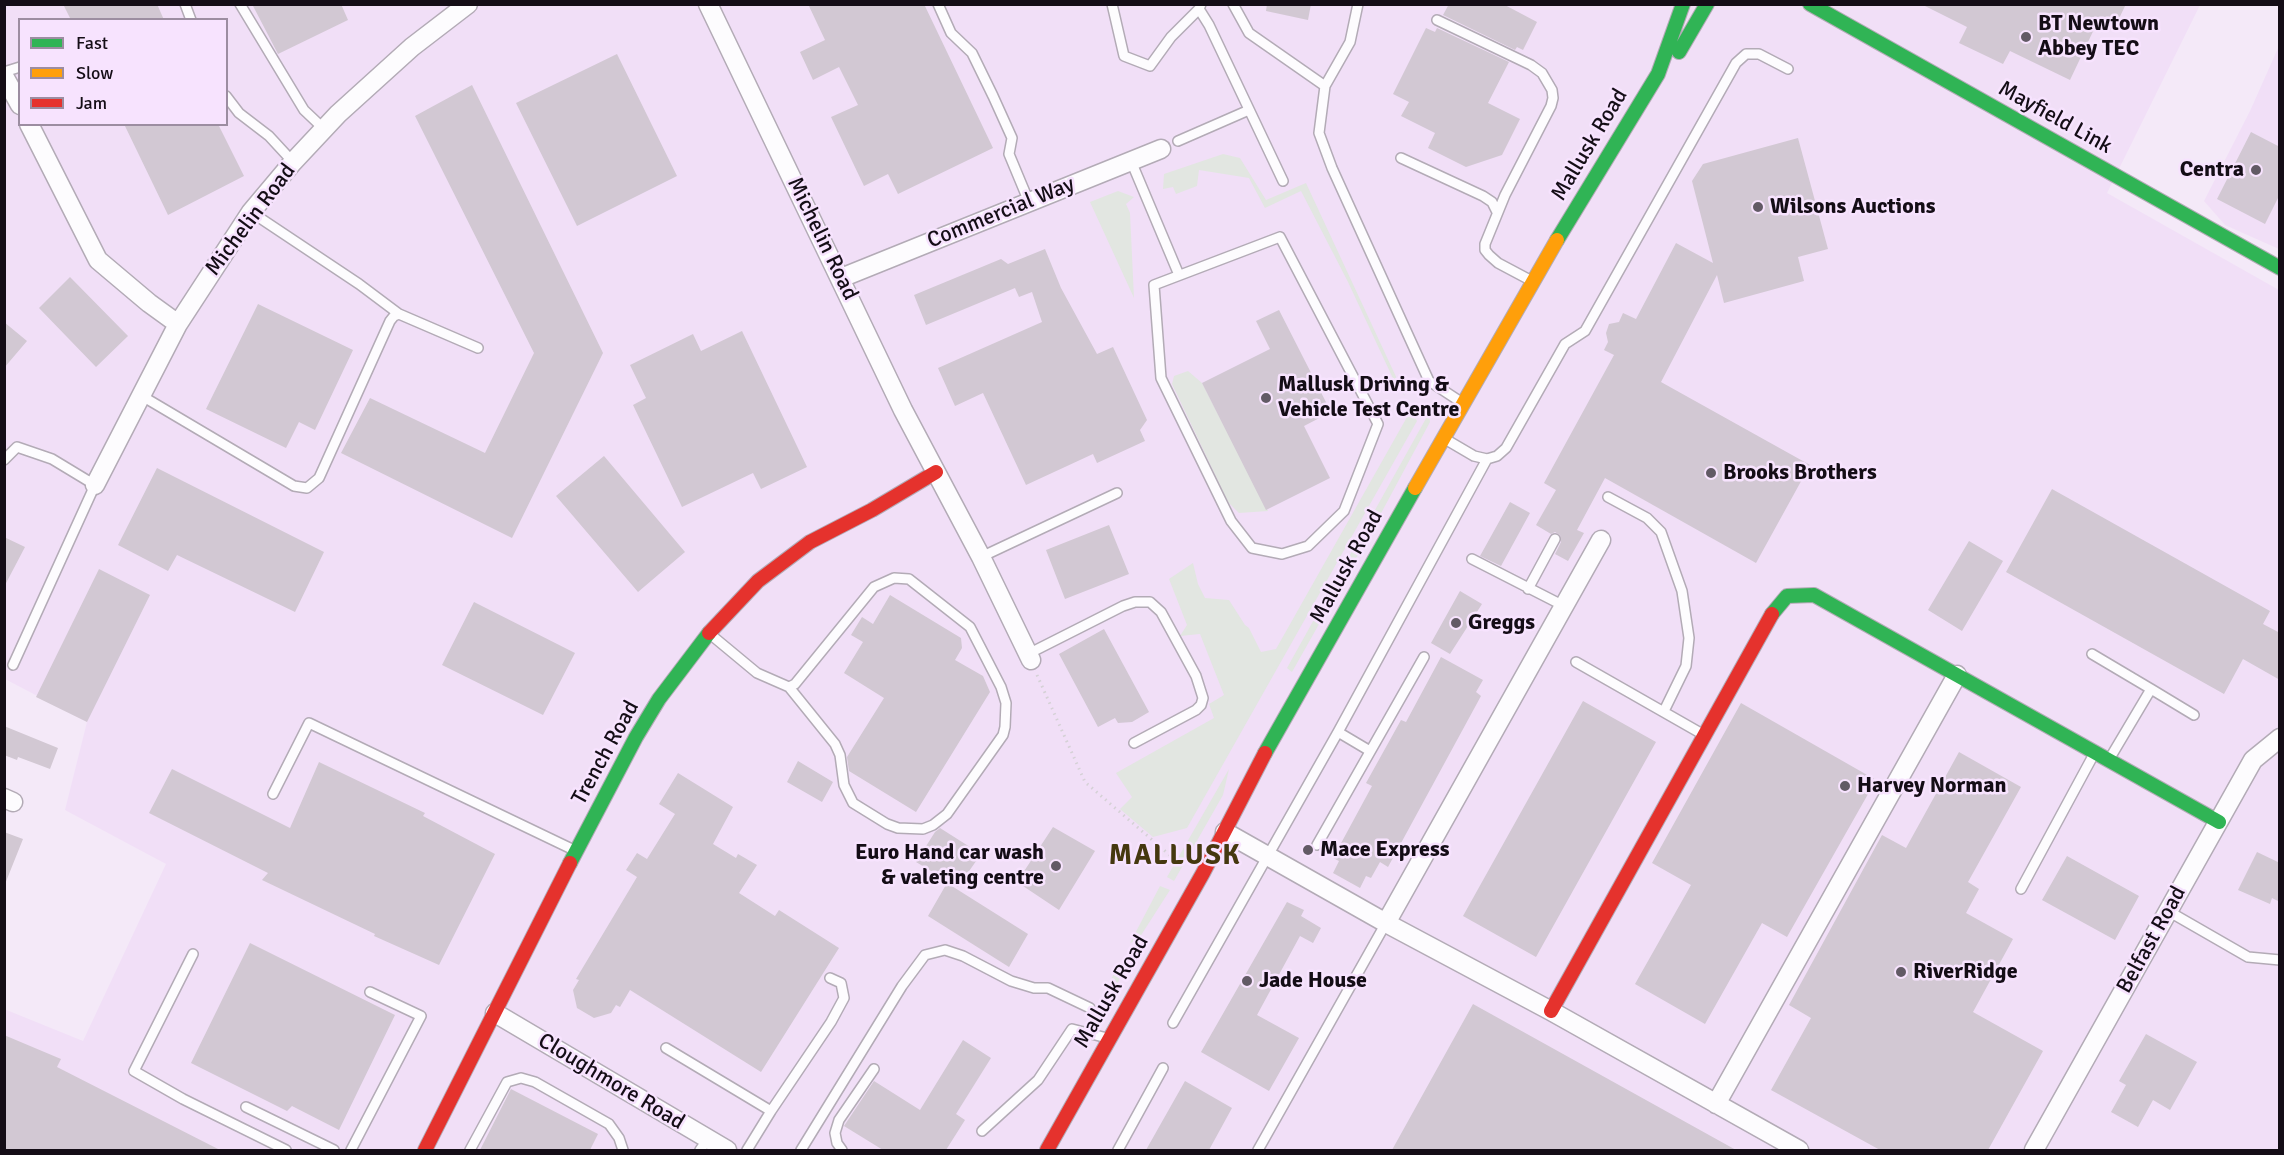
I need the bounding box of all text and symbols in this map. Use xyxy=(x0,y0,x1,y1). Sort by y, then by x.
place label: BT Newtown Abbey TEC xyxy=(2038,11,2159,62)
legend xyxy=(18,18,228,126)
marker: BT Newtown Abbey TEC xyxy=(2019,30,2033,44)
text: Fast xyxy=(76,32,108,54)
text: Slow xyxy=(76,62,113,84)
street label: Mayfield Link xyxy=(1994,76,2116,160)
street label: Mallusk Road xyxy=(1546,84,1634,206)
text: Jam xyxy=(76,92,107,114)
place label: Centra xyxy=(2180,157,2244,183)
street label: Michelin Road xyxy=(200,159,302,281)
marker: Centra xyxy=(2249,163,2263,177)
street label: Commercial Way xyxy=(924,171,1078,255)
street label: Michelin Road xyxy=(781,173,863,305)
place label: Wilsons Auctions xyxy=(1770,194,1935,220)
marker: Wilsons Auctions xyxy=(1751,200,1765,214)
place label: Mallusk Driving & Vehicle Test Centre xyxy=(1278,372,1459,424)
marker: Mallusk Driving & Vehicle Test Centre xyxy=(1259,391,1273,405)
place label: Brooks Brothers xyxy=(1723,460,1877,486)
marker: Brooks Brothers xyxy=(1704,466,1718,480)
street label: Mallusk Road xyxy=(1305,506,1389,628)
place label: Greggs xyxy=(1468,610,1535,636)
marker: Greggs xyxy=(1449,616,1463,630)
street label: Trench Road xyxy=(567,696,645,810)
place label: Harvey Norman xyxy=(1857,773,2006,799)
marker: Harvey Norman xyxy=(1838,779,1852,793)
place label: Mace Express xyxy=(1320,837,1449,863)
place label: Euro Hand car wash & valeting centre xyxy=(855,840,1044,891)
district label: MALLUSK xyxy=(1109,840,1241,874)
marker: Mace Express xyxy=(1301,843,1315,857)
marker: Euro Hand car wash & valeting centre xyxy=(1049,859,1063,873)
street label: Belfast Road xyxy=(2112,882,2192,998)
street label: Mallusk Road xyxy=(1069,931,1155,1053)
place label: RiverRidge xyxy=(1913,959,2018,985)
marker: RiverRidge xyxy=(1894,965,1908,979)
place label: Jade House xyxy=(1259,968,1367,994)
marker: Jade House xyxy=(1240,974,1254,988)
street label: Cloughmore Road xyxy=(533,1028,689,1136)

